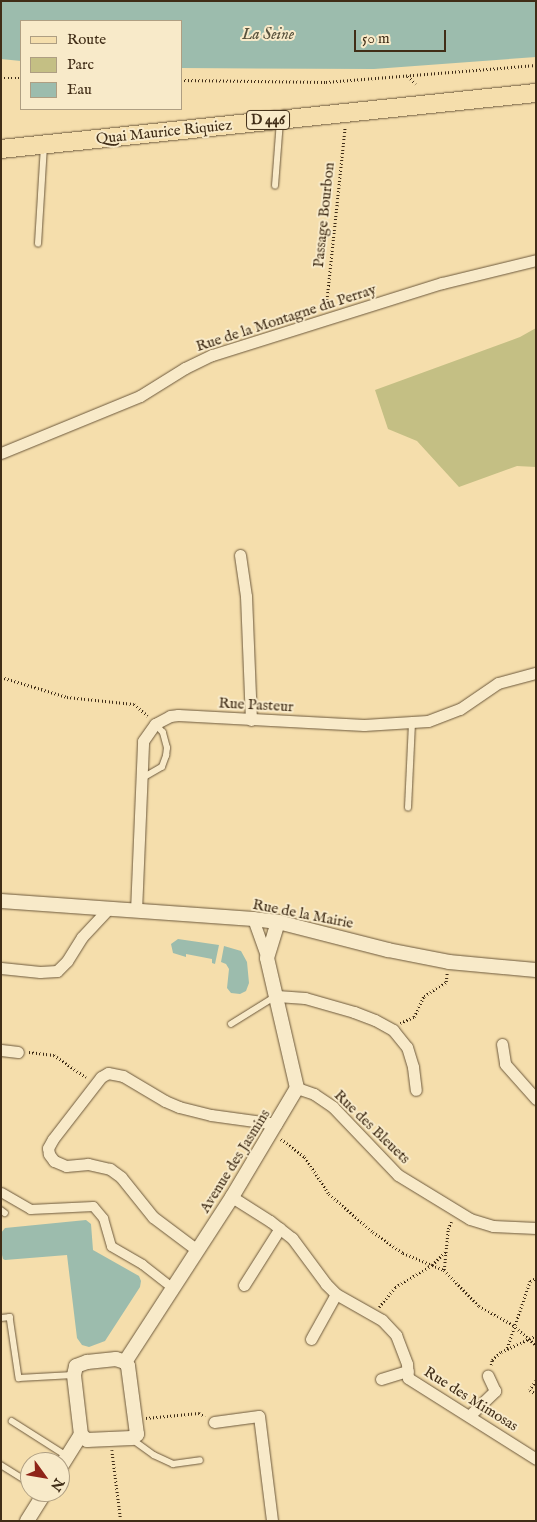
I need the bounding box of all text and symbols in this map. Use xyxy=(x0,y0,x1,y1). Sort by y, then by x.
legend xyxy=(20,20,182,110)
scale bar xyxy=(357,20,450,52)
water label: La Seine xyxy=(242,25,294,45)
text: 50 m xyxy=(362,29,390,48)
text: Route xyxy=(67,30,106,49)
text: Parc xyxy=(67,55,94,74)
text: Eau xyxy=(67,80,92,99)
road number: D 446 xyxy=(246,108,290,132)
street label: Quai Maurice Riquiez xyxy=(95,116,233,148)
street label: Passage Bourbon xyxy=(310,162,338,268)
street label: Rue de la Montagne du Perray xyxy=(194,280,378,356)
street label: Rue Pasteur xyxy=(218,694,294,716)
street label: Rue de la Mairie xyxy=(251,895,355,933)
street label: Rue des Bleuets xyxy=(330,1086,414,1168)
street label: Avenue des Jasmins xyxy=(196,1106,274,1216)
street label: Rue des Mimosas xyxy=(421,1363,521,1435)
north arrow xyxy=(20,1452,70,1502)
text: N xyxy=(46,1475,68,1494)

